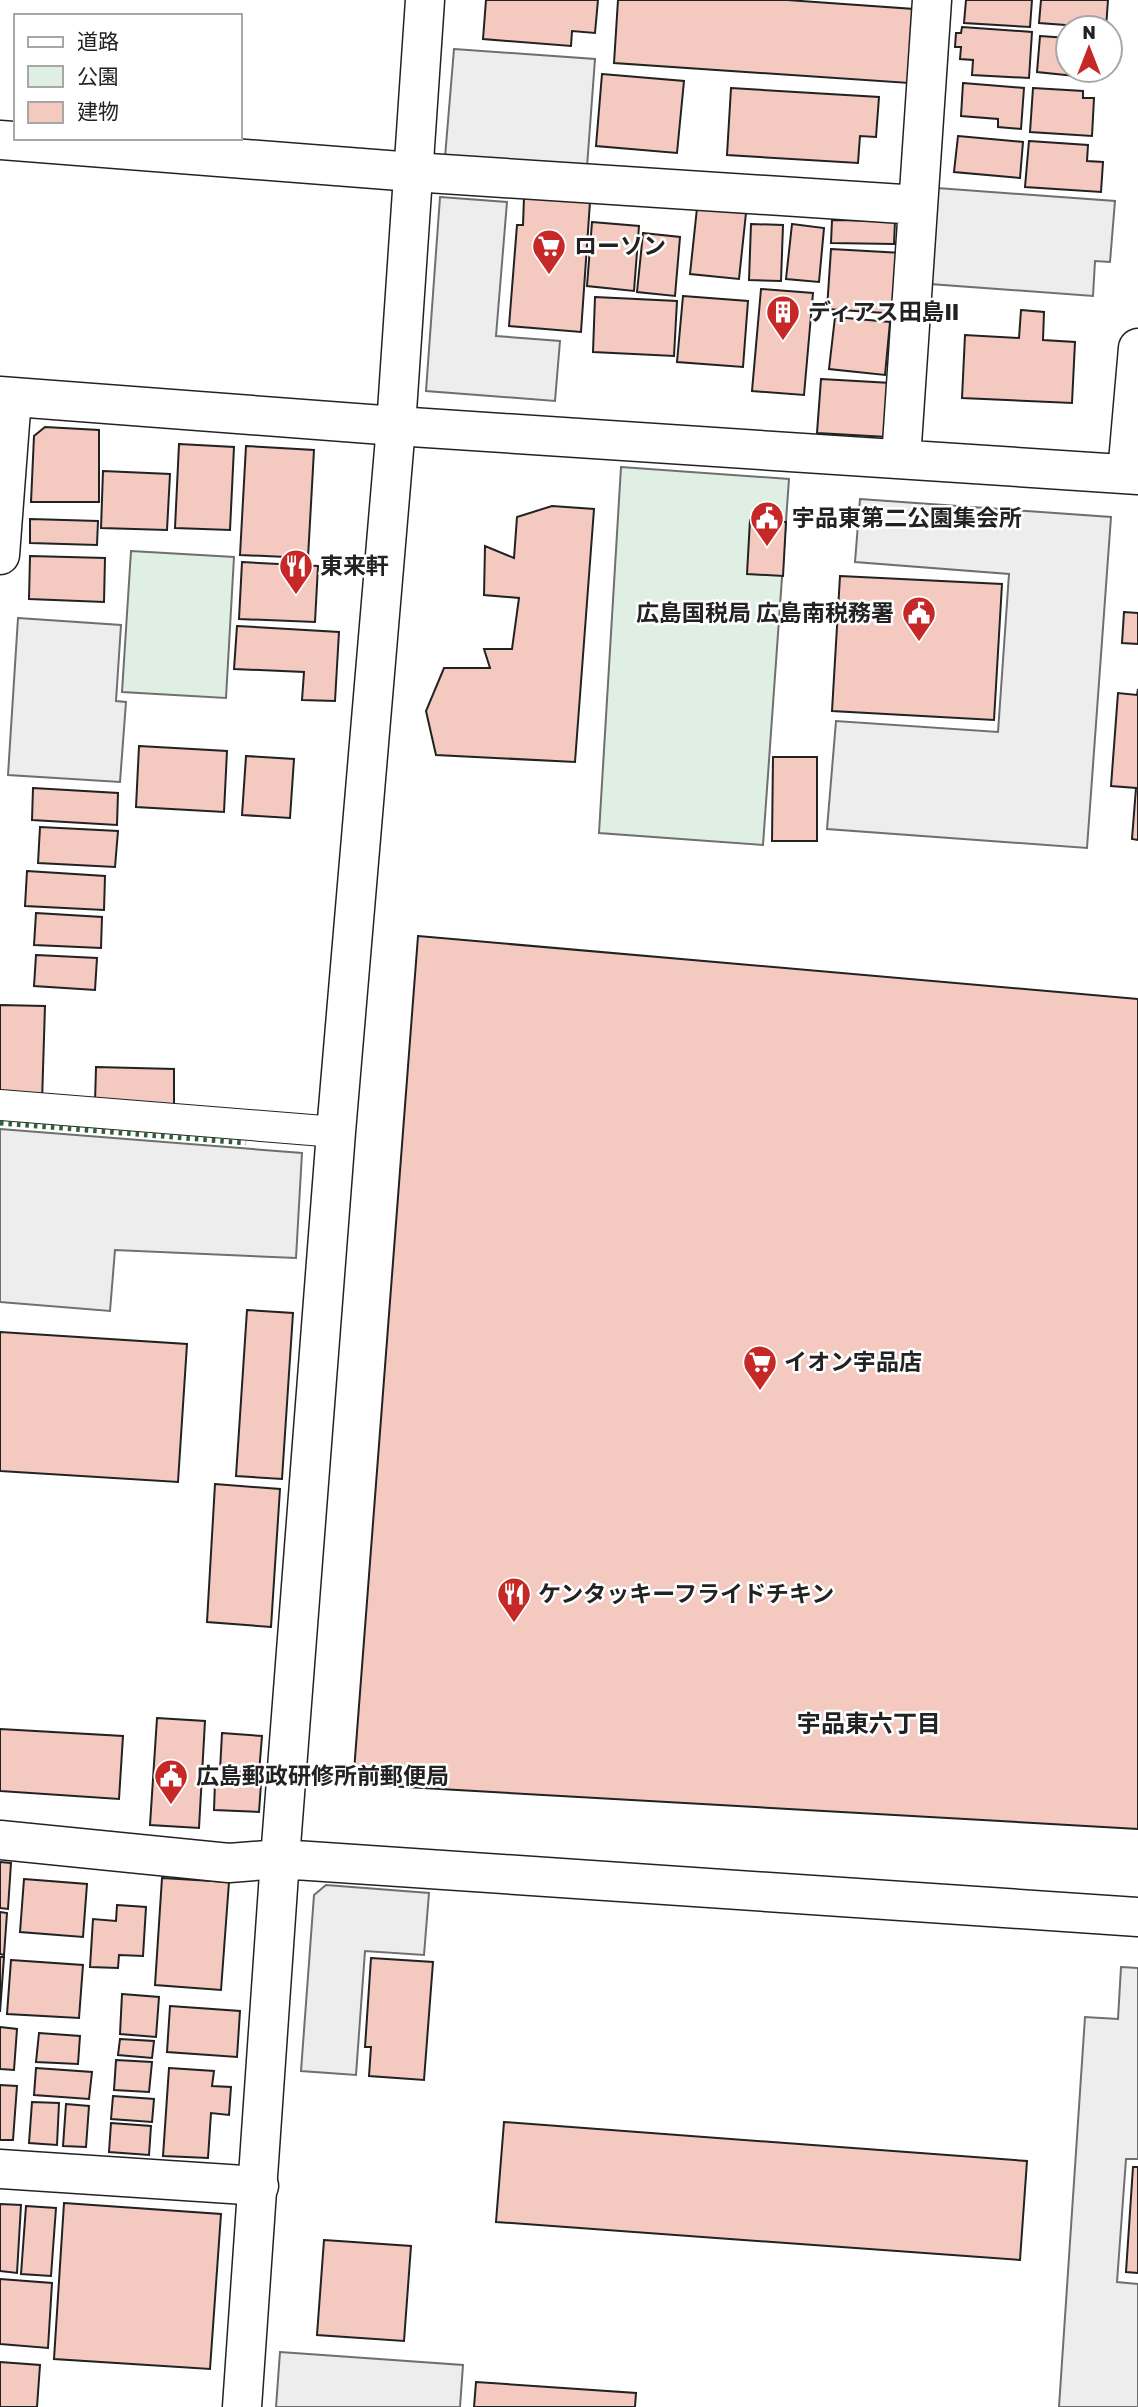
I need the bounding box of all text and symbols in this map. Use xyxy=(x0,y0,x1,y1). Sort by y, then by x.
legend xyxy=(14,14,242,140)
north arrow xyxy=(1054,14,1124,84)
text: N xyxy=(1082,21,1096,44)
text: 道路 xyxy=(77,29,119,54)
text: 公園 xyxy=(77,64,119,89)
text: 建物 xyxy=(77,99,119,124)
supermarket icon: ローソン xyxy=(530,227,568,276)
place label: ローソン xyxy=(574,232,666,260)
building icon: ディアス田島II xyxy=(764,293,802,342)
place label: ディアス田島II xyxy=(808,298,959,326)
public building icon: 宇品東第二公園集会所 xyxy=(748,499,786,548)
place label: 宇品東第二公園集会所 xyxy=(792,504,1022,532)
restaurant icon: 東来軒 xyxy=(277,547,315,596)
place label: 東来軒 xyxy=(320,552,389,580)
public building icon: 広島国税局 広島南税務署 xyxy=(900,594,938,643)
place label: 広島国税局 広島南税務署 xyxy=(636,599,894,627)
supermarket icon: イオン宇品店 xyxy=(741,1343,779,1392)
place label: イオン宇品店 xyxy=(784,1348,922,1376)
restaurant icon: ケンタッキーフライドチキン xyxy=(495,1575,533,1624)
place label: ケンタッキーフライドチキン xyxy=(538,1580,834,1608)
district label: 宇品東六丁目 xyxy=(797,1710,941,1738)
public building icon: 広島郵政研修所前郵便局 xyxy=(152,1757,190,1806)
place label: 広島郵政研修所前郵便局 xyxy=(196,1762,449,1790)

